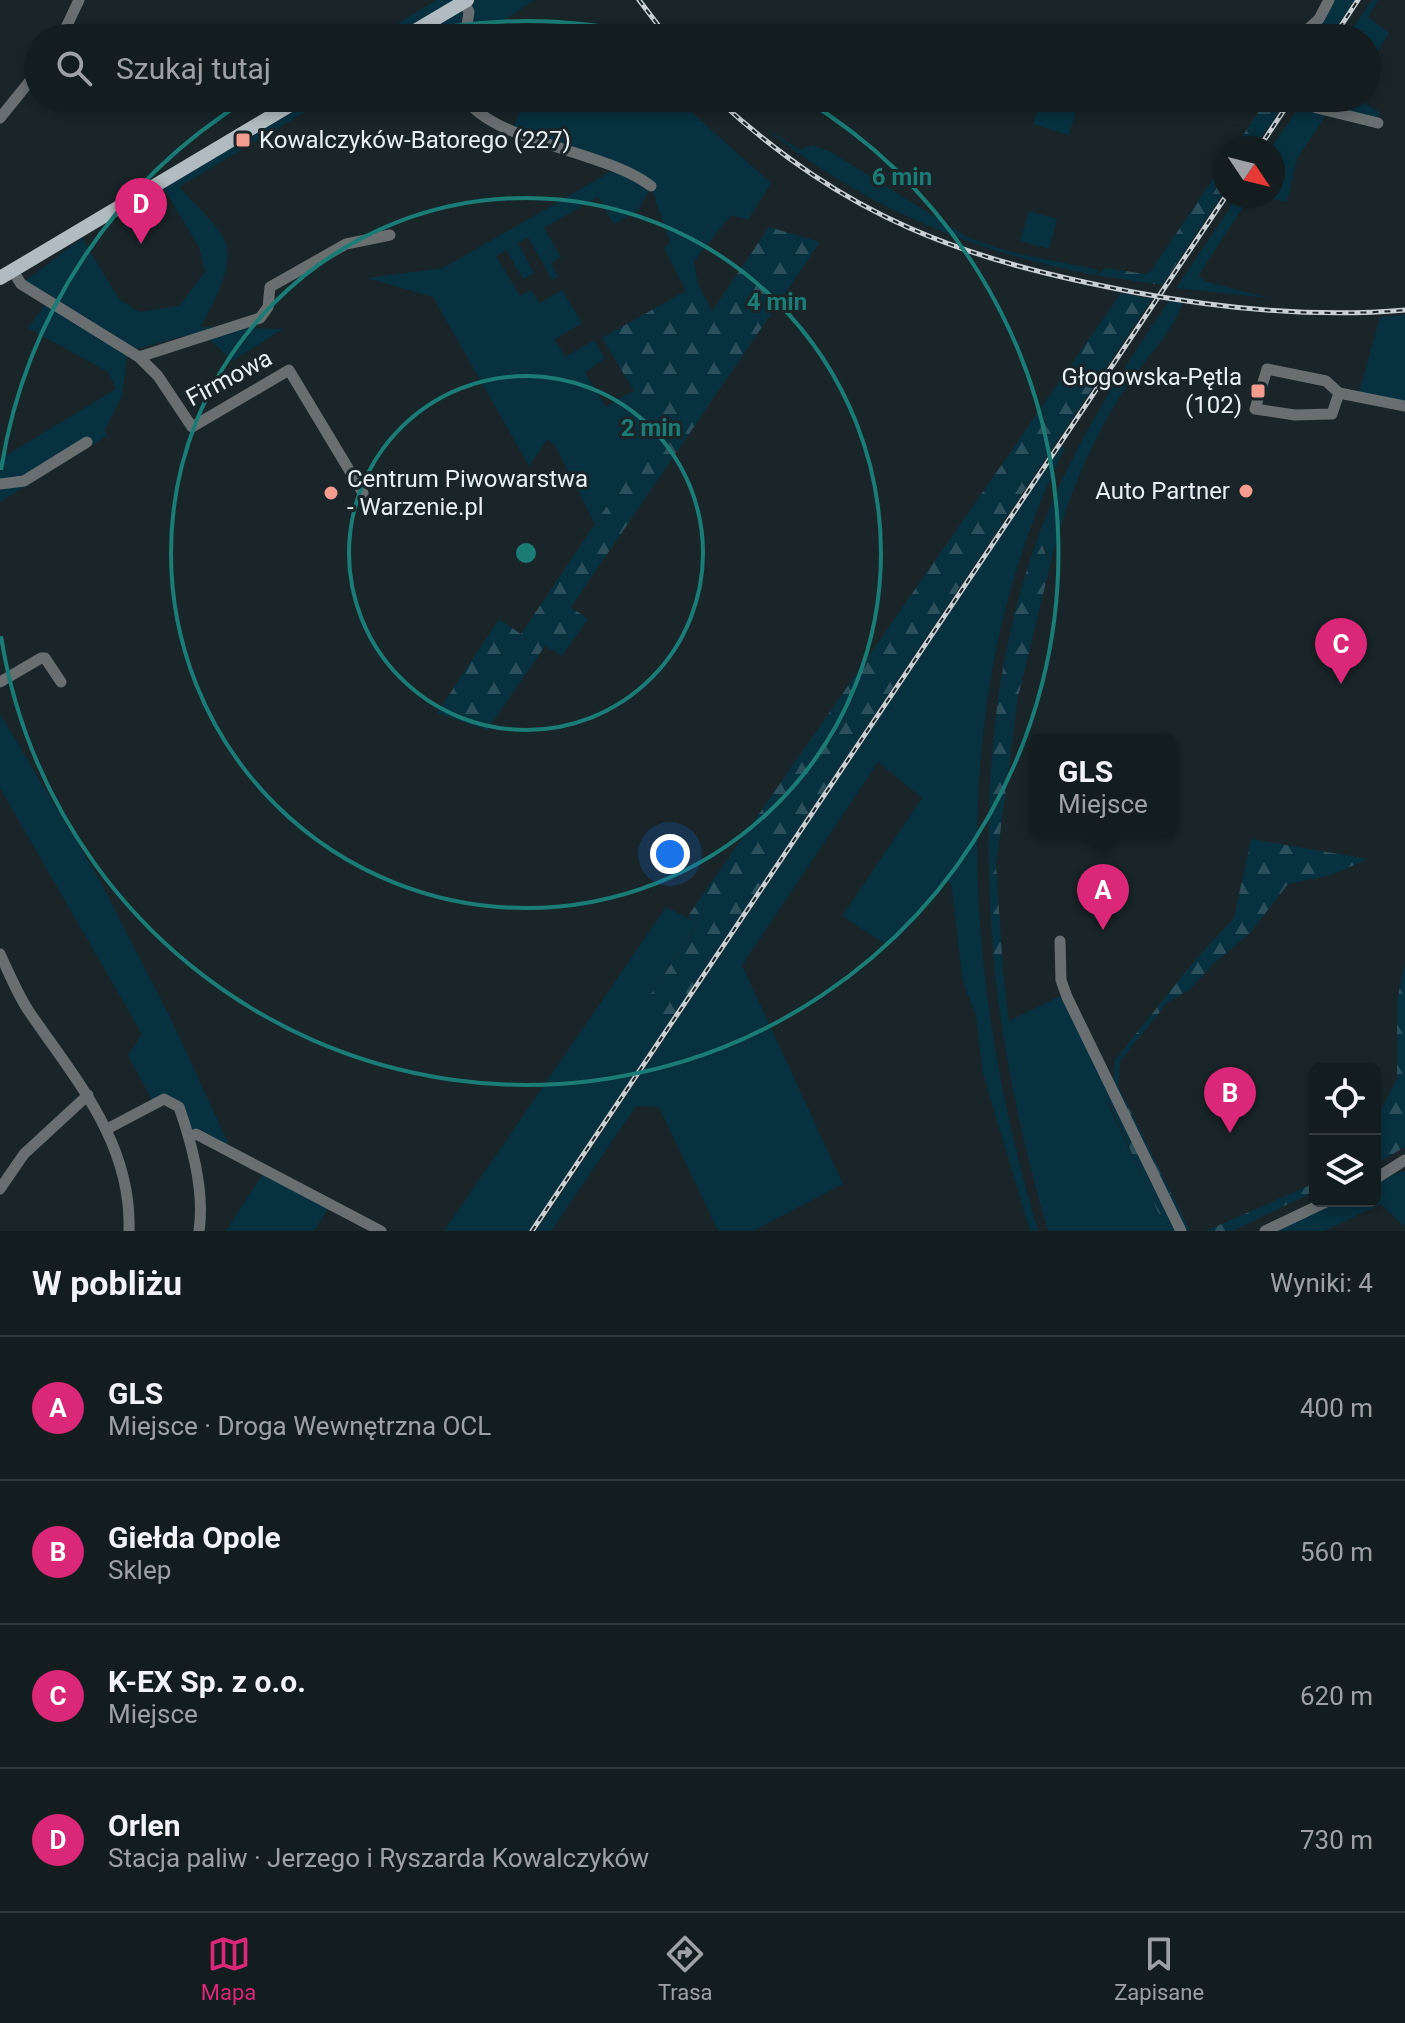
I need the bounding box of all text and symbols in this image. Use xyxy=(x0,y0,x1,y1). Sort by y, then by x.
search box xyxy=(24,24,1381,112)
icon: search xyxy=(52,46,96,90)
text: Szukaj tutaj xyxy=(116,51,271,86)
place label: Kowalczyków-Batorego (227) xyxy=(259,126,571,154)
marker: Kowalczyków-Batorego (227) xyxy=(234,131,252,149)
north arrow xyxy=(1213,136,1285,208)
text: 6 min xyxy=(872,163,932,191)
pin: D xyxy=(115,178,167,244)
text: 4 min xyxy=(747,288,807,316)
street label: Firmowa xyxy=(181,344,277,412)
place label: Głogowska-Pętla (102) xyxy=(1062,363,1242,419)
marker: Głogowska-Pętla (102) xyxy=(1249,382,1267,400)
text: 2 min xyxy=(621,414,681,442)
place label: Centrum Piwowarstwa - Warzenie.pl xyxy=(347,465,588,521)
place label: Auto Partner xyxy=(1095,477,1230,505)
marker: Auto Partner xyxy=(1237,482,1255,500)
marker: Centrum Piwowarstwa - Warzenie.pl xyxy=(322,484,340,502)
centre of rings xyxy=(512,539,540,567)
pin: C xyxy=(1315,618,1367,684)
popup xyxy=(1029,734,1177,838)
text: GLS xyxy=(1058,754,1113,789)
text: Miejsce xyxy=(1058,789,1148,819)
your location xyxy=(650,834,690,874)
pin: A xyxy=(1077,864,1129,930)
map controls xyxy=(1309,1063,1381,1207)
button: locate xyxy=(1309,1063,1381,1135)
pin: B xyxy=(1204,1067,1256,1133)
button: layers xyxy=(1309,1135,1381,1207)
text: W pobliżu xyxy=(32,1263,182,1303)
text: Wyniki: 4 xyxy=(1270,1268,1373,1298)
text: GLS xyxy=(108,1376,163,1411)
text: A xyxy=(49,1393,67,1423)
text: 400 m xyxy=(1300,1393,1373,1423)
text: Miejsce · Droga Wewnętrzna OCL xyxy=(108,1411,491,1441)
text: Giełda Opole xyxy=(108,1520,281,1555)
text: B xyxy=(50,1537,66,1567)
text: 560 m xyxy=(1300,1537,1373,1567)
text: Sklep xyxy=(108,1555,171,1585)
text: K-EX Sp. z o.o. xyxy=(108,1664,306,1699)
text: C xyxy=(49,1681,67,1711)
text: 620 m xyxy=(1300,1681,1373,1711)
text: Miejsce xyxy=(108,1699,198,1729)
text: Orlen xyxy=(108,1808,181,1843)
text: D xyxy=(50,1825,66,1855)
text: 730 m xyxy=(1300,1825,1373,1855)
text: Stacja paliw · Jerzego i Ryszarda Kowalczyków xyxy=(108,1843,649,1873)
tab: Mapa xyxy=(201,1932,256,2005)
tab: Trasa xyxy=(658,1932,713,2005)
tab: Zapisane xyxy=(1114,1932,1204,2005)

